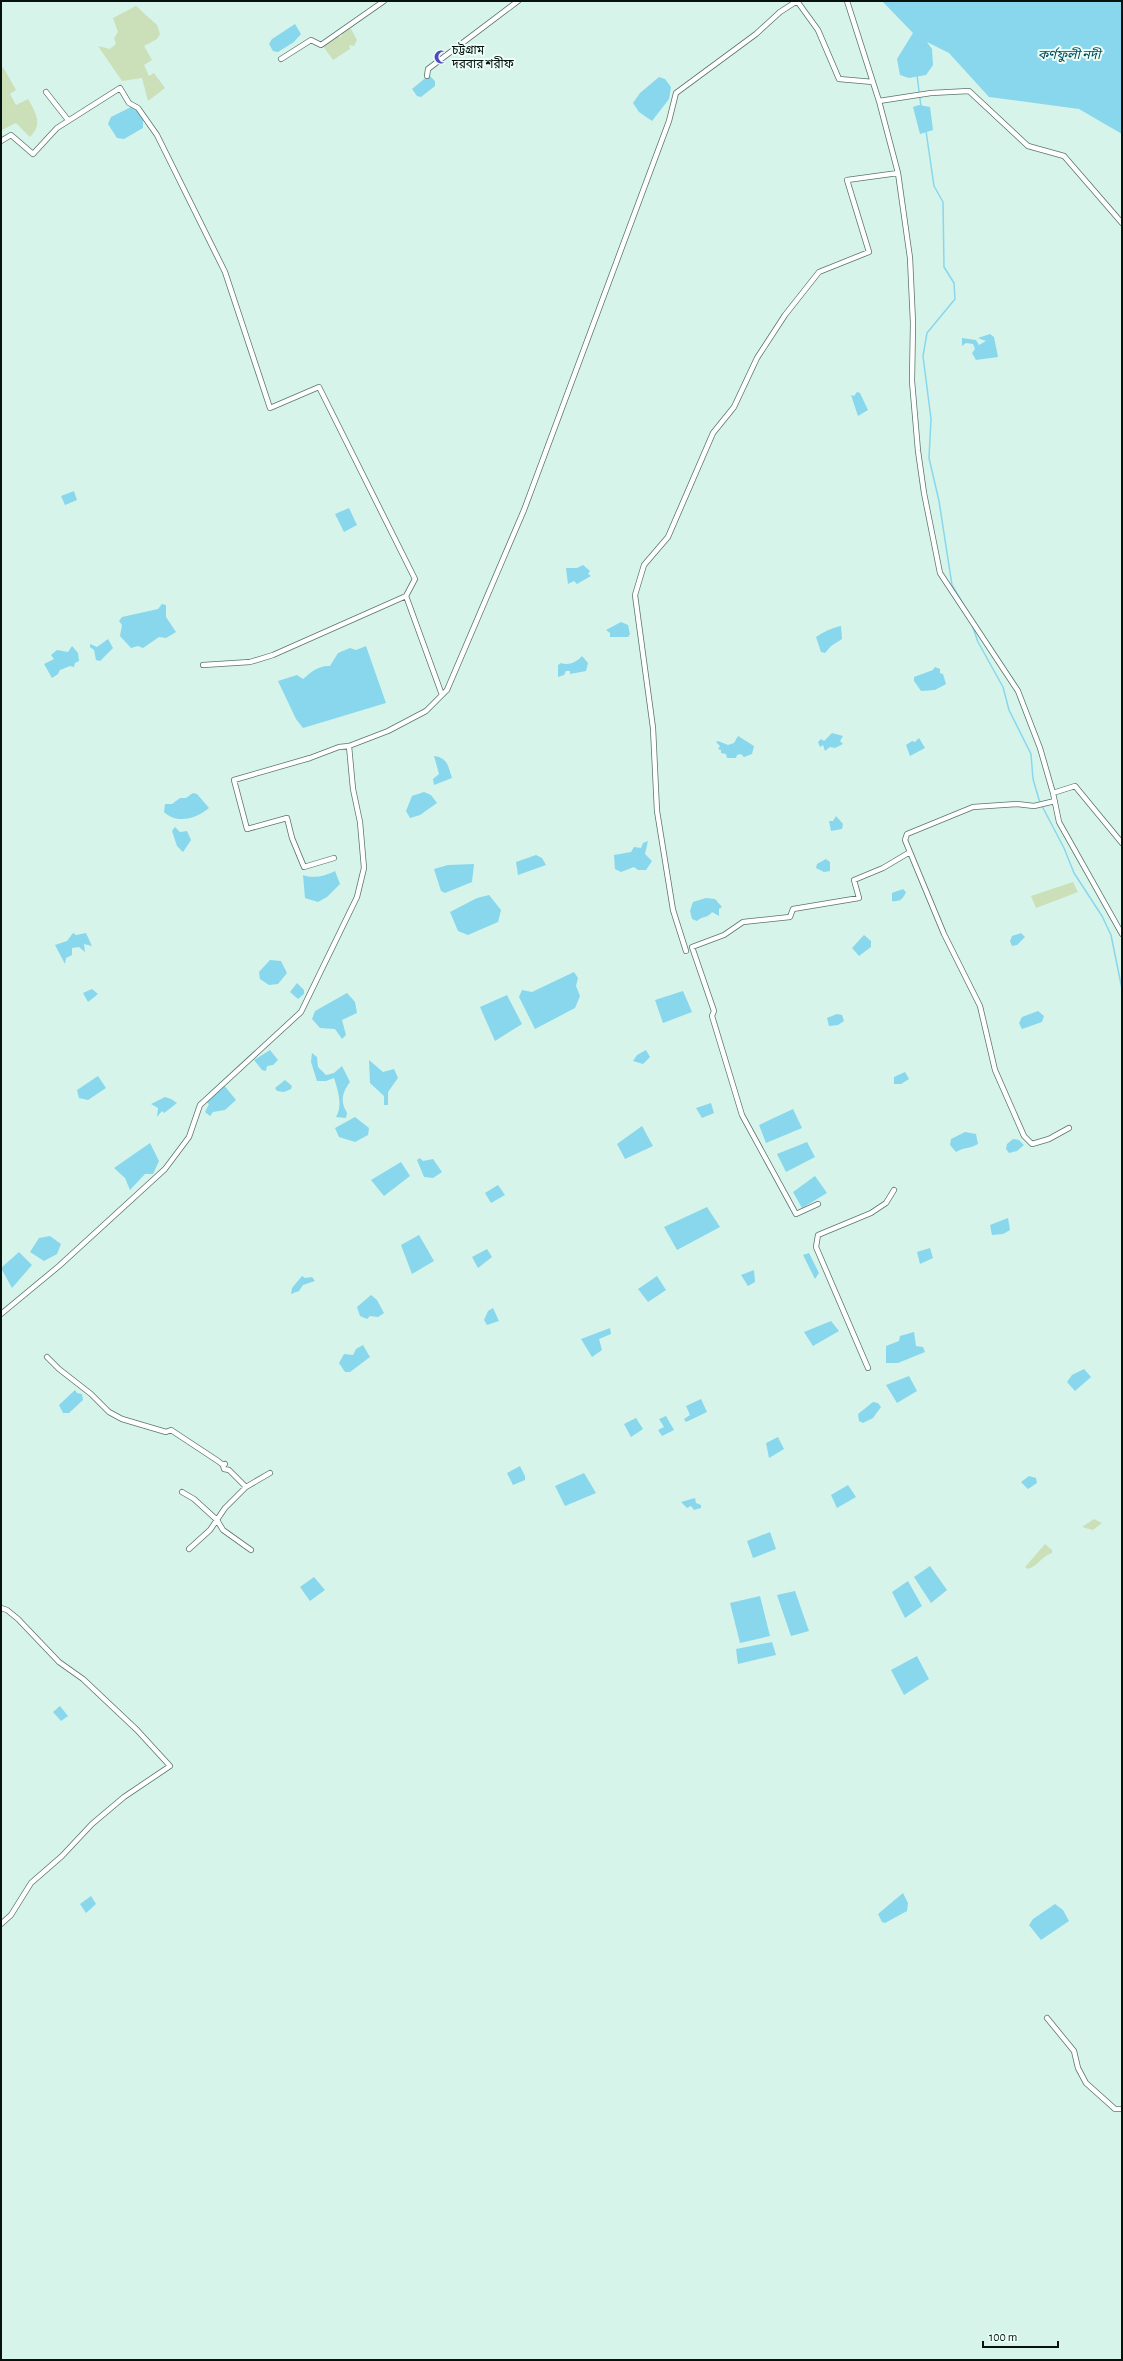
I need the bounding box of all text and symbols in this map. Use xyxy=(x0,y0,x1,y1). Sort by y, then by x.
place label: চট্টগ্রাম দরবার শরীফ xyxy=(451,42,515,70)
water label: কর্ণফুলী নদী xyxy=(1038,47,1103,62)
mosque icon: চট্টগ্রাম দরবার শরীফ xyxy=(433,49,449,65)
scale bar xyxy=(983,2323,1058,2349)
text: 100 m xyxy=(989,2331,1017,2343)

